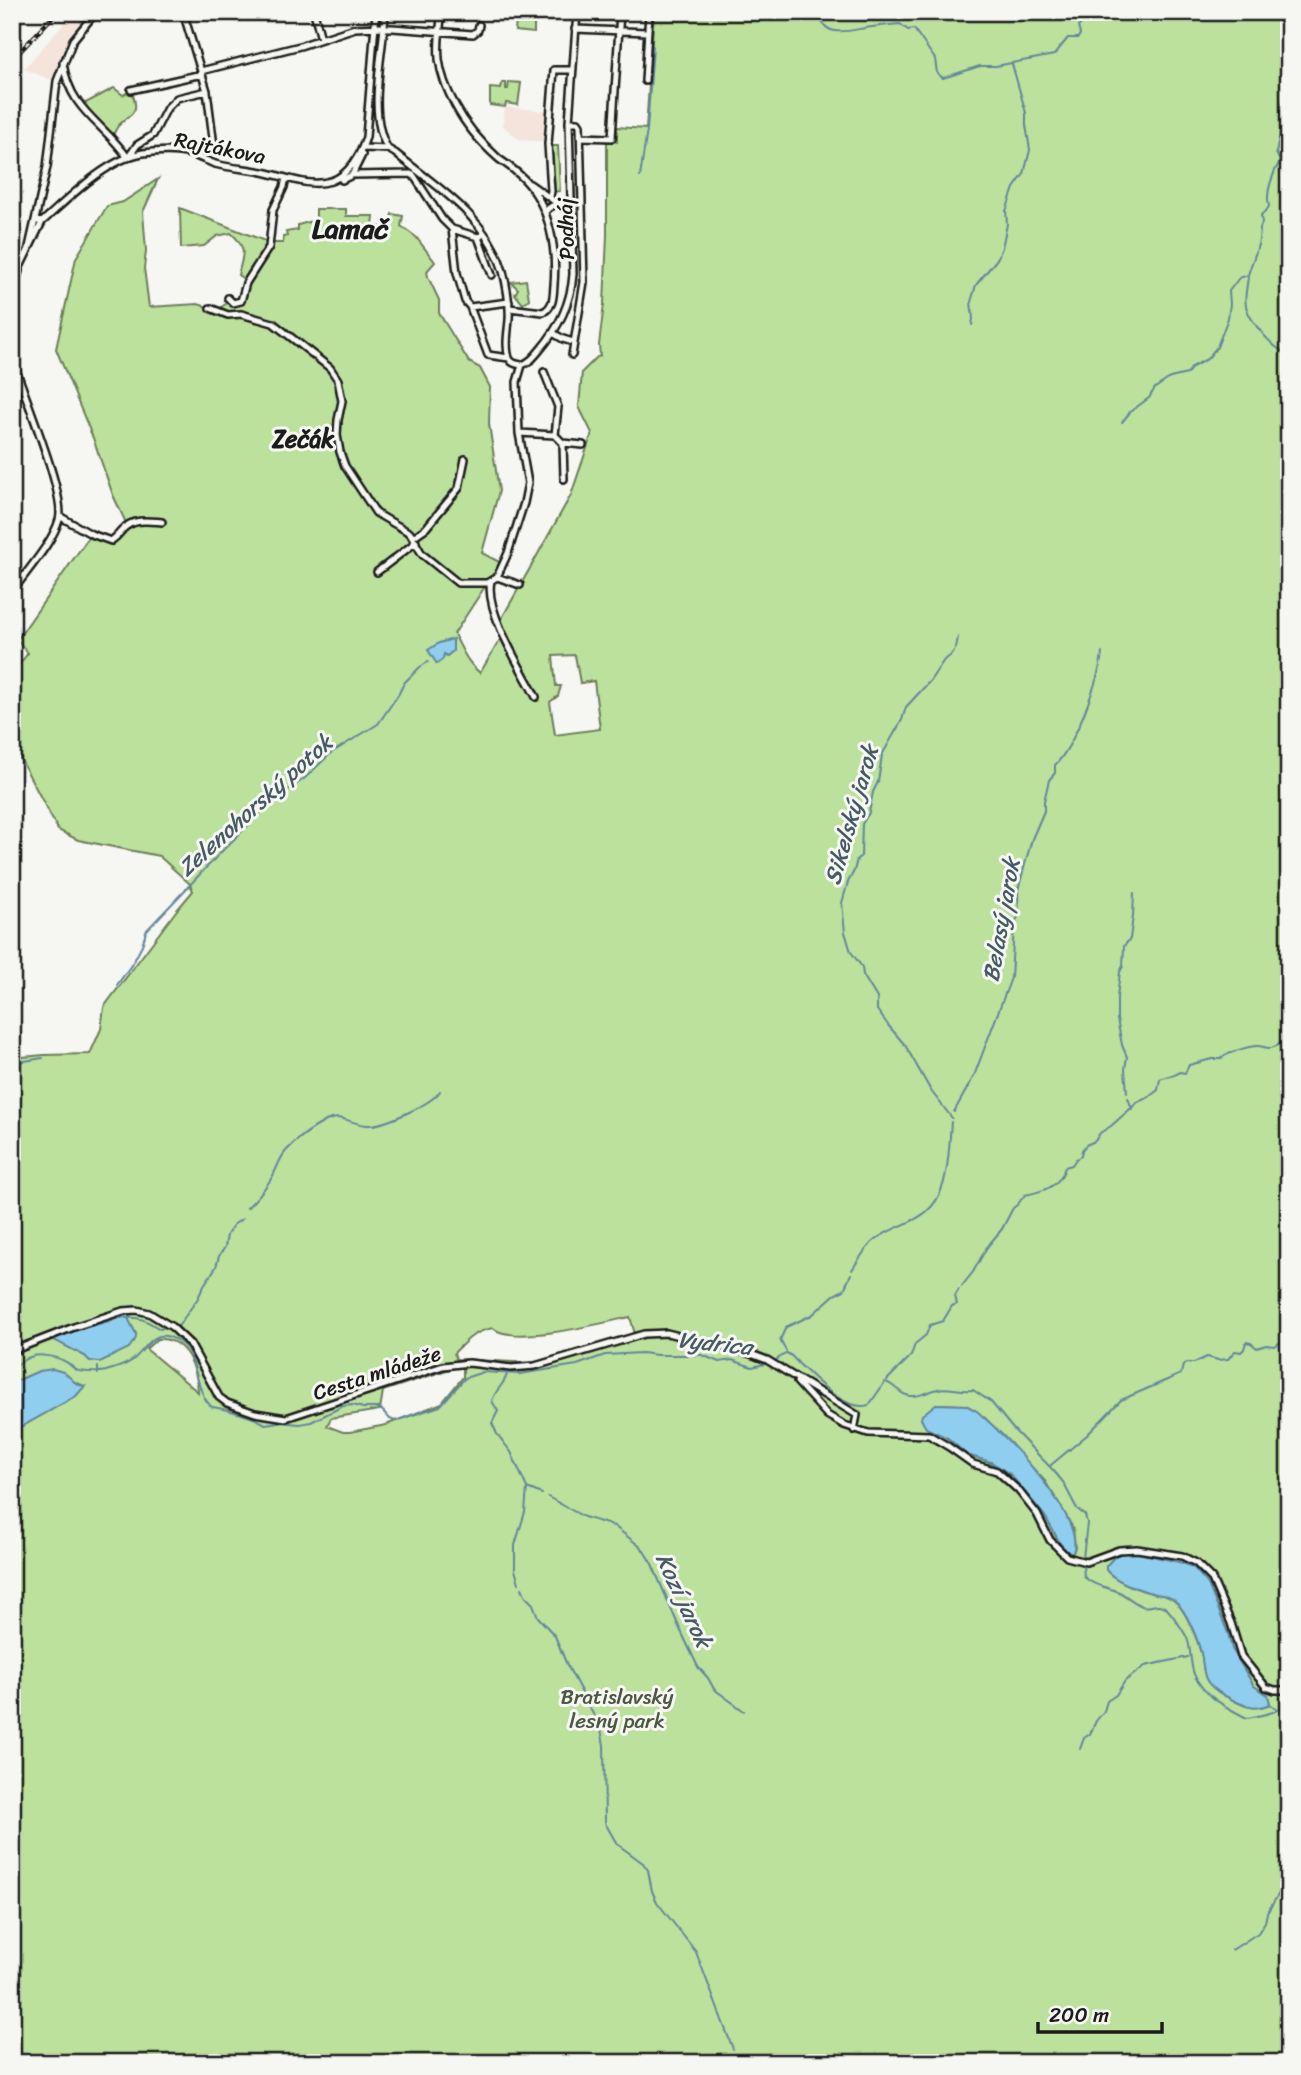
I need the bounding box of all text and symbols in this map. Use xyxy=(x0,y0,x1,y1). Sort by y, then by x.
street label: Rajtákova xyxy=(171,121,269,176)
street label: Podháj xyxy=(546,196,586,261)
district label: Lamač xyxy=(312,204,390,253)
district label: Zečák xyxy=(271,418,335,460)
water label: Zelenohorský potok xyxy=(168,723,344,887)
water label: Sikelský jarok xyxy=(812,738,892,890)
water label: Belasý jarok xyxy=(970,852,1033,985)
water label: Vydrica xyxy=(676,1319,758,1368)
street label: Cesta mládeže xyxy=(308,1334,446,1412)
water label: Kozí jarok xyxy=(644,1546,725,1657)
park label: Bratislavský lesný park xyxy=(561,1678,674,1740)
scale bar xyxy=(1038,1991,1163,2035)
text: 200 m xyxy=(1049,1996,1109,2034)

